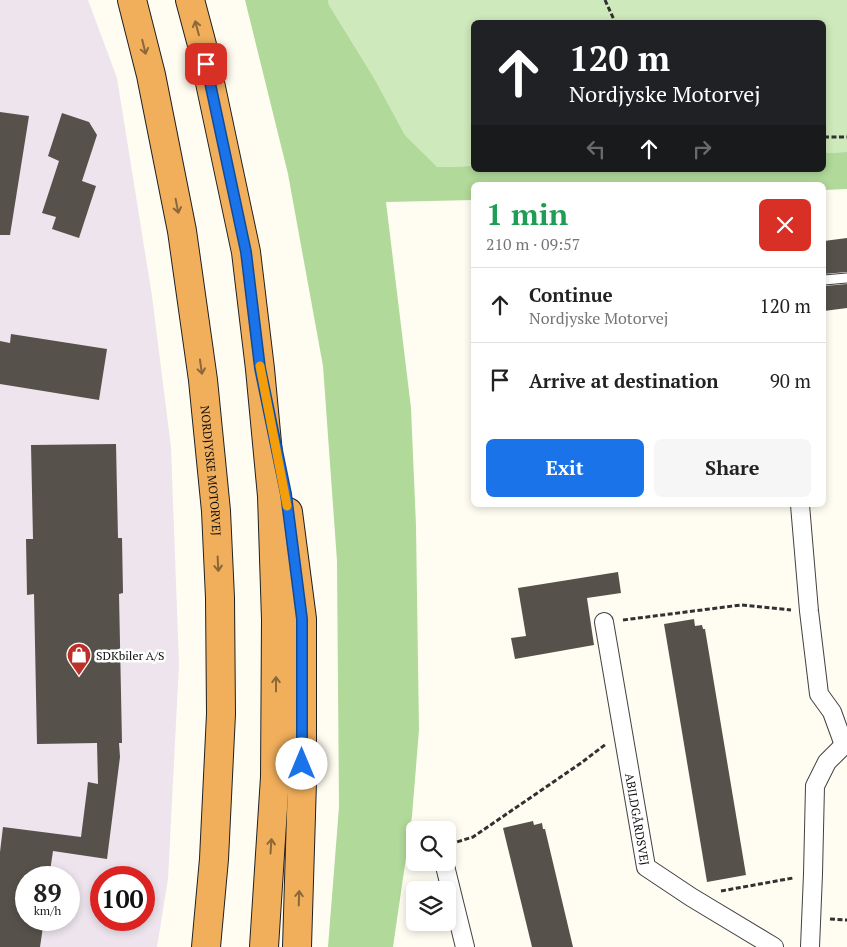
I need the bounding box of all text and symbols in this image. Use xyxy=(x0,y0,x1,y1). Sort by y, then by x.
one-way arrow xyxy=(192,21,201,37)
text: 120 m xyxy=(569,35,670,81)
one-way arrow xyxy=(140,39,149,55)
icon: ahead xyxy=(486,40,551,105)
pin xyxy=(185,43,227,85)
icon: arrive xyxy=(192,50,220,78)
text: Nordjyske Motorvej xyxy=(569,79,761,108)
icon: left xyxy=(582,135,610,163)
icon: ahead xyxy=(635,135,663,163)
icon: right xyxy=(688,135,716,163)
text: 1 min xyxy=(486,194,568,234)
one-way arrow xyxy=(173,198,183,214)
button: close xyxy=(759,199,811,251)
text: 210 m · 09:57 xyxy=(486,233,580,255)
text: Continue xyxy=(529,282,613,307)
icon: ahead xyxy=(486,291,514,319)
text: 120 m xyxy=(760,293,811,318)
text: Nordjyske Motorvej xyxy=(529,307,668,329)
one-way arrow xyxy=(197,359,207,375)
icon: arrive xyxy=(486,366,514,394)
text: Arrive at destination xyxy=(529,368,718,393)
text: 90 m xyxy=(770,368,811,393)
street label: NORDJYSKE MOTORVEJ xyxy=(198,405,225,536)
button: Exit xyxy=(486,439,644,497)
button: Share xyxy=(654,439,811,497)
one-way arrow xyxy=(214,555,223,571)
shop icon: SDKbiler A/S xyxy=(66,642,92,676)
place label: SDKbiler A/S xyxy=(96,648,165,663)
one-way arrow xyxy=(271,676,281,692)
position arrow xyxy=(275,737,327,789)
street label: ABILDGÅRDSVEJ xyxy=(623,772,653,866)
map controls xyxy=(406,821,456,931)
button: search xyxy=(406,821,456,871)
one-way arrow xyxy=(266,838,276,854)
speed limit sign: 100 xyxy=(90,866,155,931)
text: 89 xyxy=(33,876,62,909)
button: layers xyxy=(406,881,456,931)
one-way arrow xyxy=(294,891,303,907)
text: km/h xyxy=(34,903,61,918)

